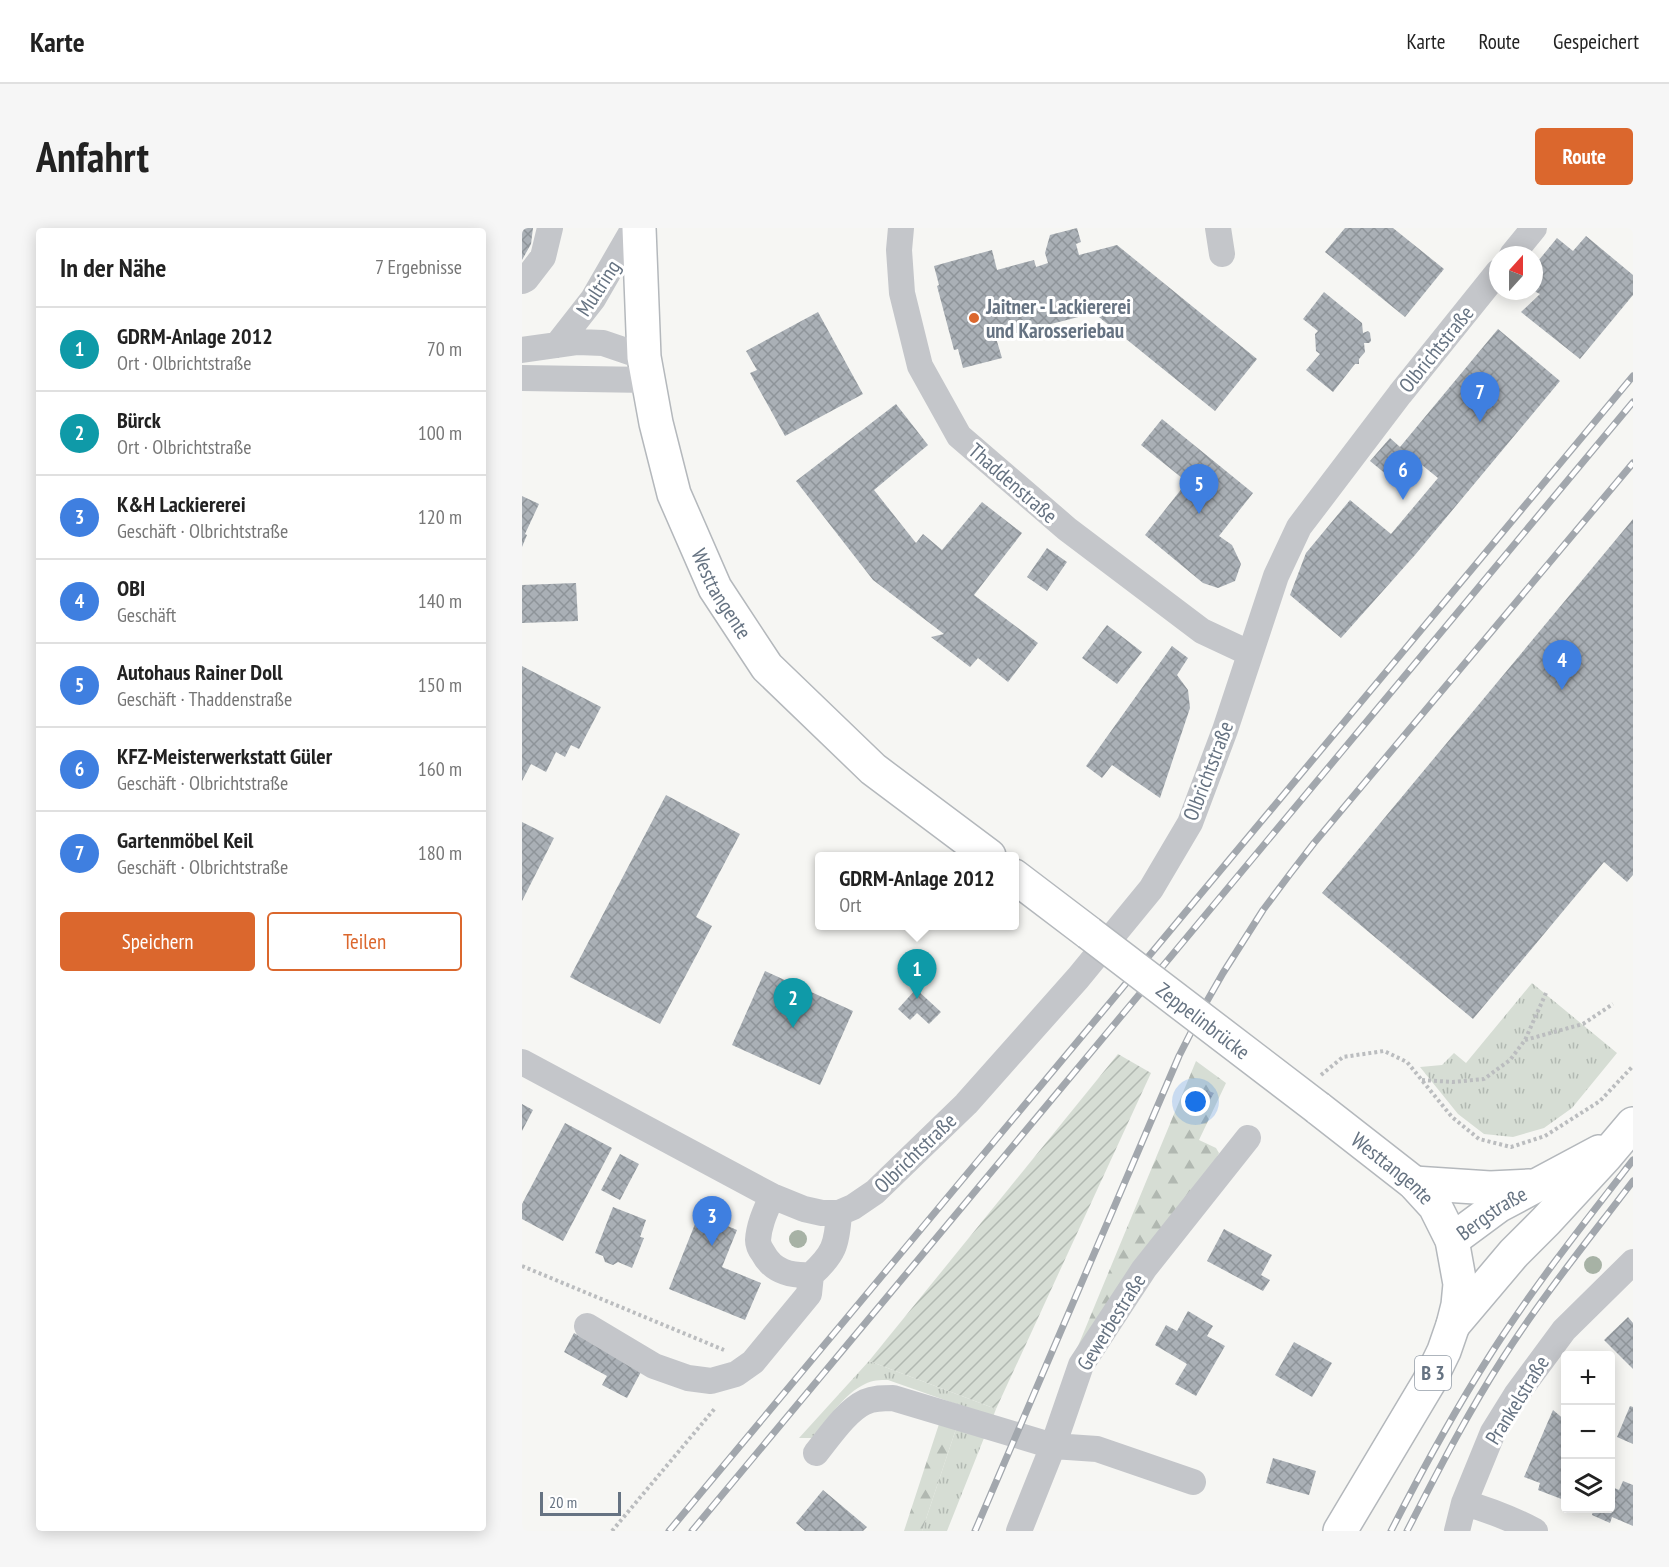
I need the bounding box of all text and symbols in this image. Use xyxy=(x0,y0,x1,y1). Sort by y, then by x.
text: Karte xyxy=(30,23,85,60)
text: Karte xyxy=(1407,28,1445,55)
text: Route xyxy=(1478,28,1520,55)
text: Gespeichert xyxy=(1553,28,1639,55)
button: Route xyxy=(1535,128,1633,185)
text: Anfahrt xyxy=(36,129,149,184)
north arrow xyxy=(1489,246,1543,300)
text: In der Nähe xyxy=(60,251,166,284)
text: 7 Ergebnisse xyxy=(375,254,462,280)
street label: Multring xyxy=(570,255,626,321)
place label: Jaitner - Lackiererei und Karosseriebau xyxy=(985,293,1131,344)
street label: Olbrichtstraße xyxy=(1393,300,1479,398)
marker: Jaitner - Lackiererei und Karosseriebau xyxy=(967,311,981,325)
text: GDRM-Anlage 2012 xyxy=(117,322,273,350)
text: 1 xyxy=(75,336,84,362)
text: 70 m xyxy=(427,336,462,362)
text: Ort · Olbrichtstraße xyxy=(117,350,252,376)
pin: 7 xyxy=(1460,372,1500,422)
text: Bürck xyxy=(117,406,161,434)
text: 2 xyxy=(75,420,84,446)
text: 100 m xyxy=(418,420,462,446)
text: Ort · Olbrichtstraße xyxy=(117,434,252,460)
street label: Thaddenstraße xyxy=(963,437,1063,529)
pin: 6 xyxy=(1384,450,1422,500)
pin: 5 xyxy=(1180,464,1218,514)
text: K&H Lackiererei xyxy=(117,490,246,518)
text: 3 xyxy=(75,504,84,530)
text: 120 m xyxy=(418,504,462,530)
text: Geschäft · Olbrichtstraße xyxy=(117,518,288,544)
street label: Westtangente xyxy=(686,544,758,644)
text: OBI xyxy=(117,574,145,602)
text: 4 xyxy=(75,588,84,614)
text: 140 m xyxy=(418,588,462,614)
text: Geschäft xyxy=(117,602,176,628)
pin: 4 xyxy=(1542,640,1582,690)
text: Autohaus Rainer Doll xyxy=(117,658,283,686)
text: 5 xyxy=(75,672,84,698)
text: 150 m xyxy=(418,672,462,698)
text: Geschäft · Thaddenstraße xyxy=(117,686,292,712)
street label: Olbrichtstraße xyxy=(1177,717,1239,825)
text: KFZ-Meisterwerkstatt Güler xyxy=(117,742,332,770)
text: 6 xyxy=(75,756,84,782)
text: 160 m xyxy=(418,756,462,782)
text: Geschäft · Olbrichtstraße xyxy=(117,770,288,796)
text: Gartenmöbel Keil xyxy=(117,826,253,854)
text: 7 xyxy=(75,840,84,866)
text: 180 m xyxy=(418,840,462,866)
popup xyxy=(815,852,1019,930)
text: Geschäft · Olbrichtstraße xyxy=(117,854,288,880)
text: GDRM-Anlage 2012 xyxy=(839,864,995,892)
text: Ort xyxy=(839,892,862,918)
button: Speichern xyxy=(60,912,255,971)
button: Teilen xyxy=(267,912,462,971)
pin: 1 xyxy=(898,950,936,999)
street label: Zeppelinbrücke xyxy=(1151,976,1256,1065)
pin: 2 xyxy=(774,978,812,1028)
your location xyxy=(1181,1087,1210,1116)
street label: Olbrichtstraße xyxy=(868,1107,962,1199)
street label: Westtangente xyxy=(1346,1126,1440,1210)
street label: Bergstraße xyxy=(1451,1180,1531,1246)
pin: 3 xyxy=(692,1196,732,1246)
street label: Gewerbestraße xyxy=(1071,1269,1151,1375)
street label: Prankelstraße xyxy=(1479,1351,1555,1449)
map controls xyxy=(1561,1351,1615,1513)
button: + xyxy=(1561,1351,1615,1405)
road number: B 3 xyxy=(1415,1356,1451,1390)
button: − xyxy=(1561,1405,1615,1459)
button: layers xyxy=(1561,1459,1615,1513)
scale bar xyxy=(540,1489,621,1516)
text: 20 m xyxy=(549,1492,577,1512)

